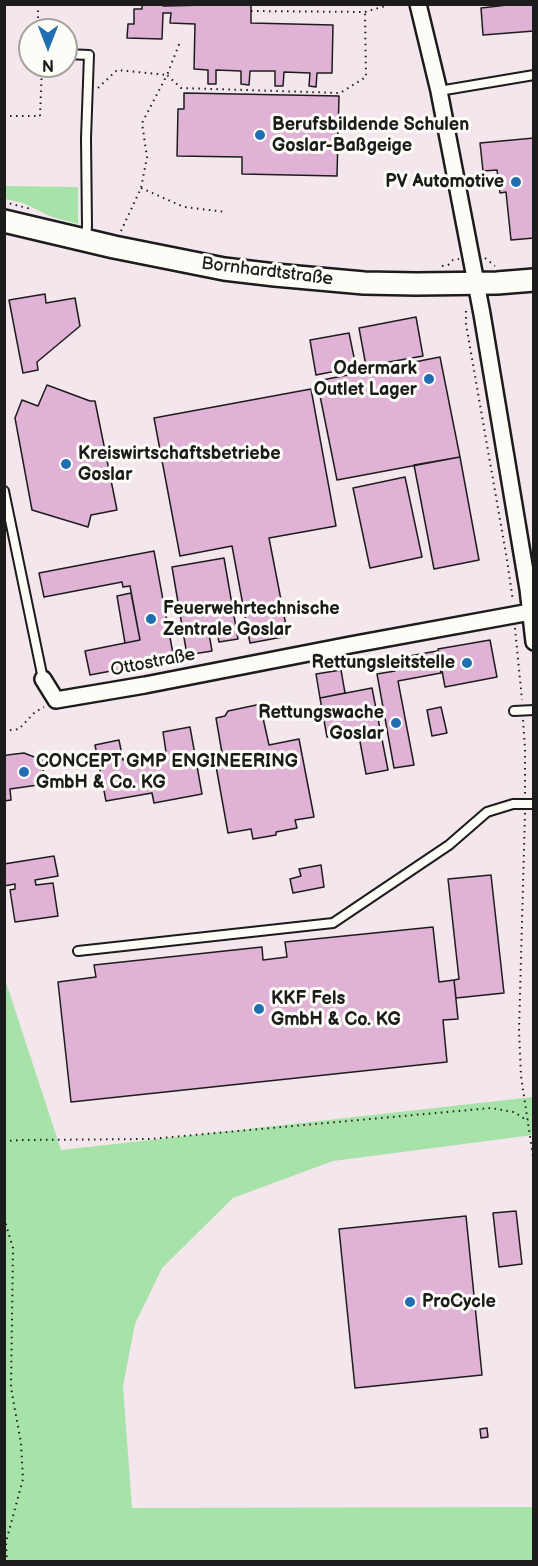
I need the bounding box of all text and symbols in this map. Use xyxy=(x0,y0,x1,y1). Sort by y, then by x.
north arrow xyxy=(18,18,78,78)
text: N xyxy=(42,55,54,74)
place label: Berufsbildende Schulen Goslar-Baßgeige xyxy=(272,114,469,156)
marker: Berufsbildende Schulen Goslar-Baßgeige xyxy=(253,128,267,142)
place label: PV Automotive xyxy=(385,171,504,193)
marker: PV Automotive xyxy=(509,175,523,189)
street label: Bornhardtstraße xyxy=(200,253,334,291)
place label: Odermark Outlet Lager xyxy=(314,358,417,400)
marker: Odermark Outlet Lager xyxy=(422,372,436,386)
place label: Kreiswirtschaftsbetriebe Goslar xyxy=(78,443,281,486)
marker: Kreiswirtschaftsbetriebe Goslar xyxy=(59,457,73,471)
place label: Feuerwehrtechnische Zentrale Goslar xyxy=(163,598,340,640)
marker: Feuerwehrtechnische Zentrale Goslar xyxy=(144,612,158,626)
street label: Ottostraße xyxy=(109,644,197,682)
place label: Rettungsleitstelle xyxy=(311,652,455,674)
marker: Rettungsleitstelle xyxy=(460,656,474,670)
place label: Rettungswache Goslar xyxy=(258,702,384,744)
marker: Rettungswache Goslar xyxy=(389,716,403,730)
place label: CONCEPT GMP ENGINEERING GmbH & Co. KG xyxy=(36,751,298,794)
marker: CONCEPT GMP ENGINEERING GmbH & Co. KG xyxy=(17,765,31,779)
place label: KKF Fels GmbH & Co. KG xyxy=(271,988,401,1030)
marker: KKF Fels GmbH & Co. KG xyxy=(252,1002,266,1016)
place label: ProCycle xyxy=(422,1291,496,1313)
marker: ProCycle xyxy=(403,1295,417,1309)

